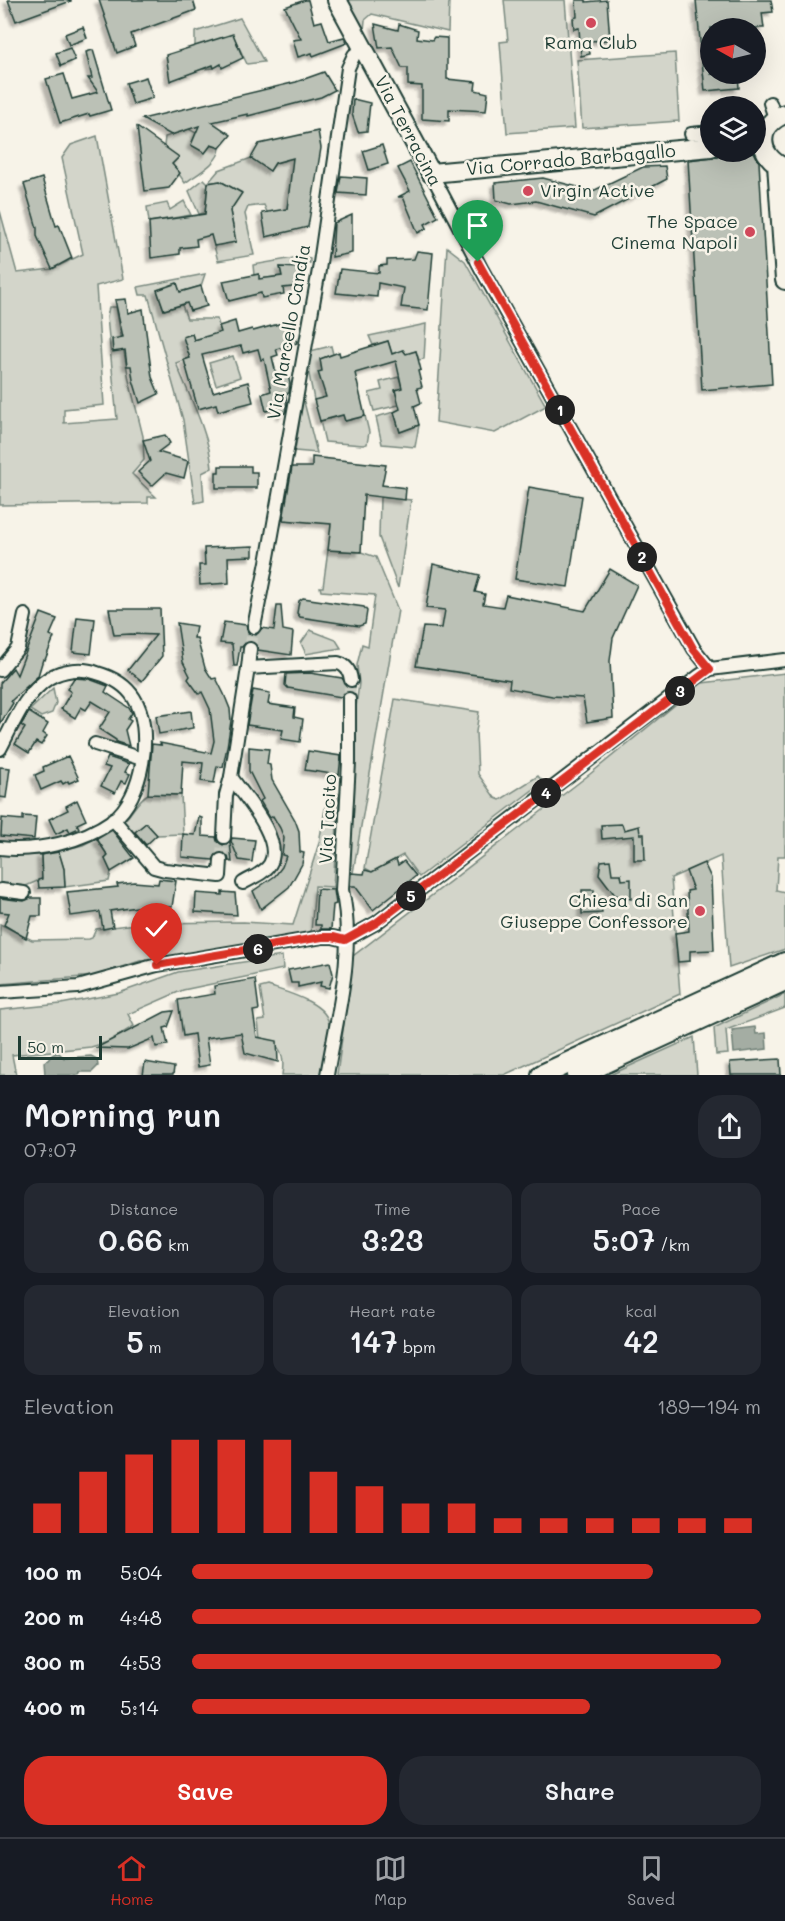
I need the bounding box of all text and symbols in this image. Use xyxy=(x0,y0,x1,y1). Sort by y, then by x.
marker: Rama Club xyxy=(584,16,598,30)
north arrow xyxy=(700,18,766,84)
map controls xyxy=(700,18,766,162)
place label: Rama Club xyxy=(545,30,637,54)
street label: Via Terracina xyxy=(370,71,448,190)
button: layers xyxy=(700,96,766,162)
street label: Via Corrado Barbagallo xyxy=(465,138,677,180)
place label: Virgin Active xyxy=(540,178,655,202)
marker: Virgin Active xyxy=(521,184,535,198)
pin xyxy=(452,200,503,262)
icon: arrive xyxy=(461,209,494,242)
place label: The Space Cinema Napoli xyxy=(611,209,738,254)
marker: The Space Cinema Napoli xyxy=(743,225,757,239)
street label: Via Marcello Candia xyxy=(261,242,315,422)
pin: 1 xyxy=(545,395,575,425)
text: 1 xyxy=(556,399,564,420)
pin: 2 xyxy=(627,542,657,572)
text: 2 xyxy=(638,546,646,567)
pin: 3 xyxy=(665,676,695,706)
text: 3 xyxy=(675,680,685,701)
street label: Via Tacito xyxy=(313,773,341,865)
pin: 4 xyxy=(531,778,561,808)
text: 4 xyxy=(541,782,551,803)
pin: 5 xyxy=(396,881,426,911)
text: 5 xyxy=(406,885,416,906)
place label: Chiesa di San Giuseppe Confessore xyxy=(500,888,688,933)
pin xyxy=(131,903,182,965)
marker: Chiesa di San Giuseppe Confessore xyxy=(693,904,707,918)
icon: check xyxy=(140,912,173,945)
pin: 6 xyxy=(243,934,273,964)
text: 6 xyxy=(253,938,263,959)
scale bar xyxy=(18,1033,102,1060)
text: 50 m xyxy=(27,1036,64,1057)
text: Morning run xyxy=(24,1092,221,1135)
button: share xyxy=(698,1095,761,1158)
text: 07:07 xyxy=(24,1136,77,1162)
text: Distance xyxy=(109,1198,178,1219)
text: Time xyxy=(374,1198,411,1219)
text: Pace xyxy=(622,1198,661,1219)
text: 0.66 xyxy=(98,1219,163,1259)
text: 3:23 xyxy=(362,1219,423,1259)
text: 5:07 xyxy=(592,1219,655,1259)
text: km xyxy=(163,1234,189,1255)
text: /km xyxy=(655,1234,690,1255)
text: Elevation xyxy=(108,1300,180,1321)
text: Heart rate xyxy=(349,1300,436,1321)
text: kcal xyxy=(625,1300,657,1321)
text: 5 xyxy=(126,1321,144,1361)
text: 147 xyxy=(349,1321,398,1361)
text: 42 xyxy=(624,1321,659,1361)
text: m xyxy=(144,1336,162,1357)
text: bpm xyxy=(398,1336,436,1357)
text: Elevation xyxy=(24,1393,114,1419)
text: 189–194 m xyxy=(657,1393,761,1419)
text: 100 m xyxy=(24,1559,82,1585)
text: 5:04 xyxy=(120,1559,162,1585)
text: 200 m xyxy=(24,1604,84,1630)
text: 4:48 xyxy=(120,1604,162,1630)
text: 300 m xyxy=(24,1649,85,1675)
text: 4:53 xyxy=(120,1649,161,1675)
text: 400 m xyxy=(24,1694,85,1720)
text: 5:14 xyxy=(120,1694,159,1720)
button: Save xyxy=(24,1756,387,1825)
button: Share xyxy=(399,1756,761,1825)
tab: Home xyxy=(110,1852,154,1909)
tab: Map xyxy=(374,1852,407,1909)
tab: Saved xyxy=(627,1852,675,1909)

